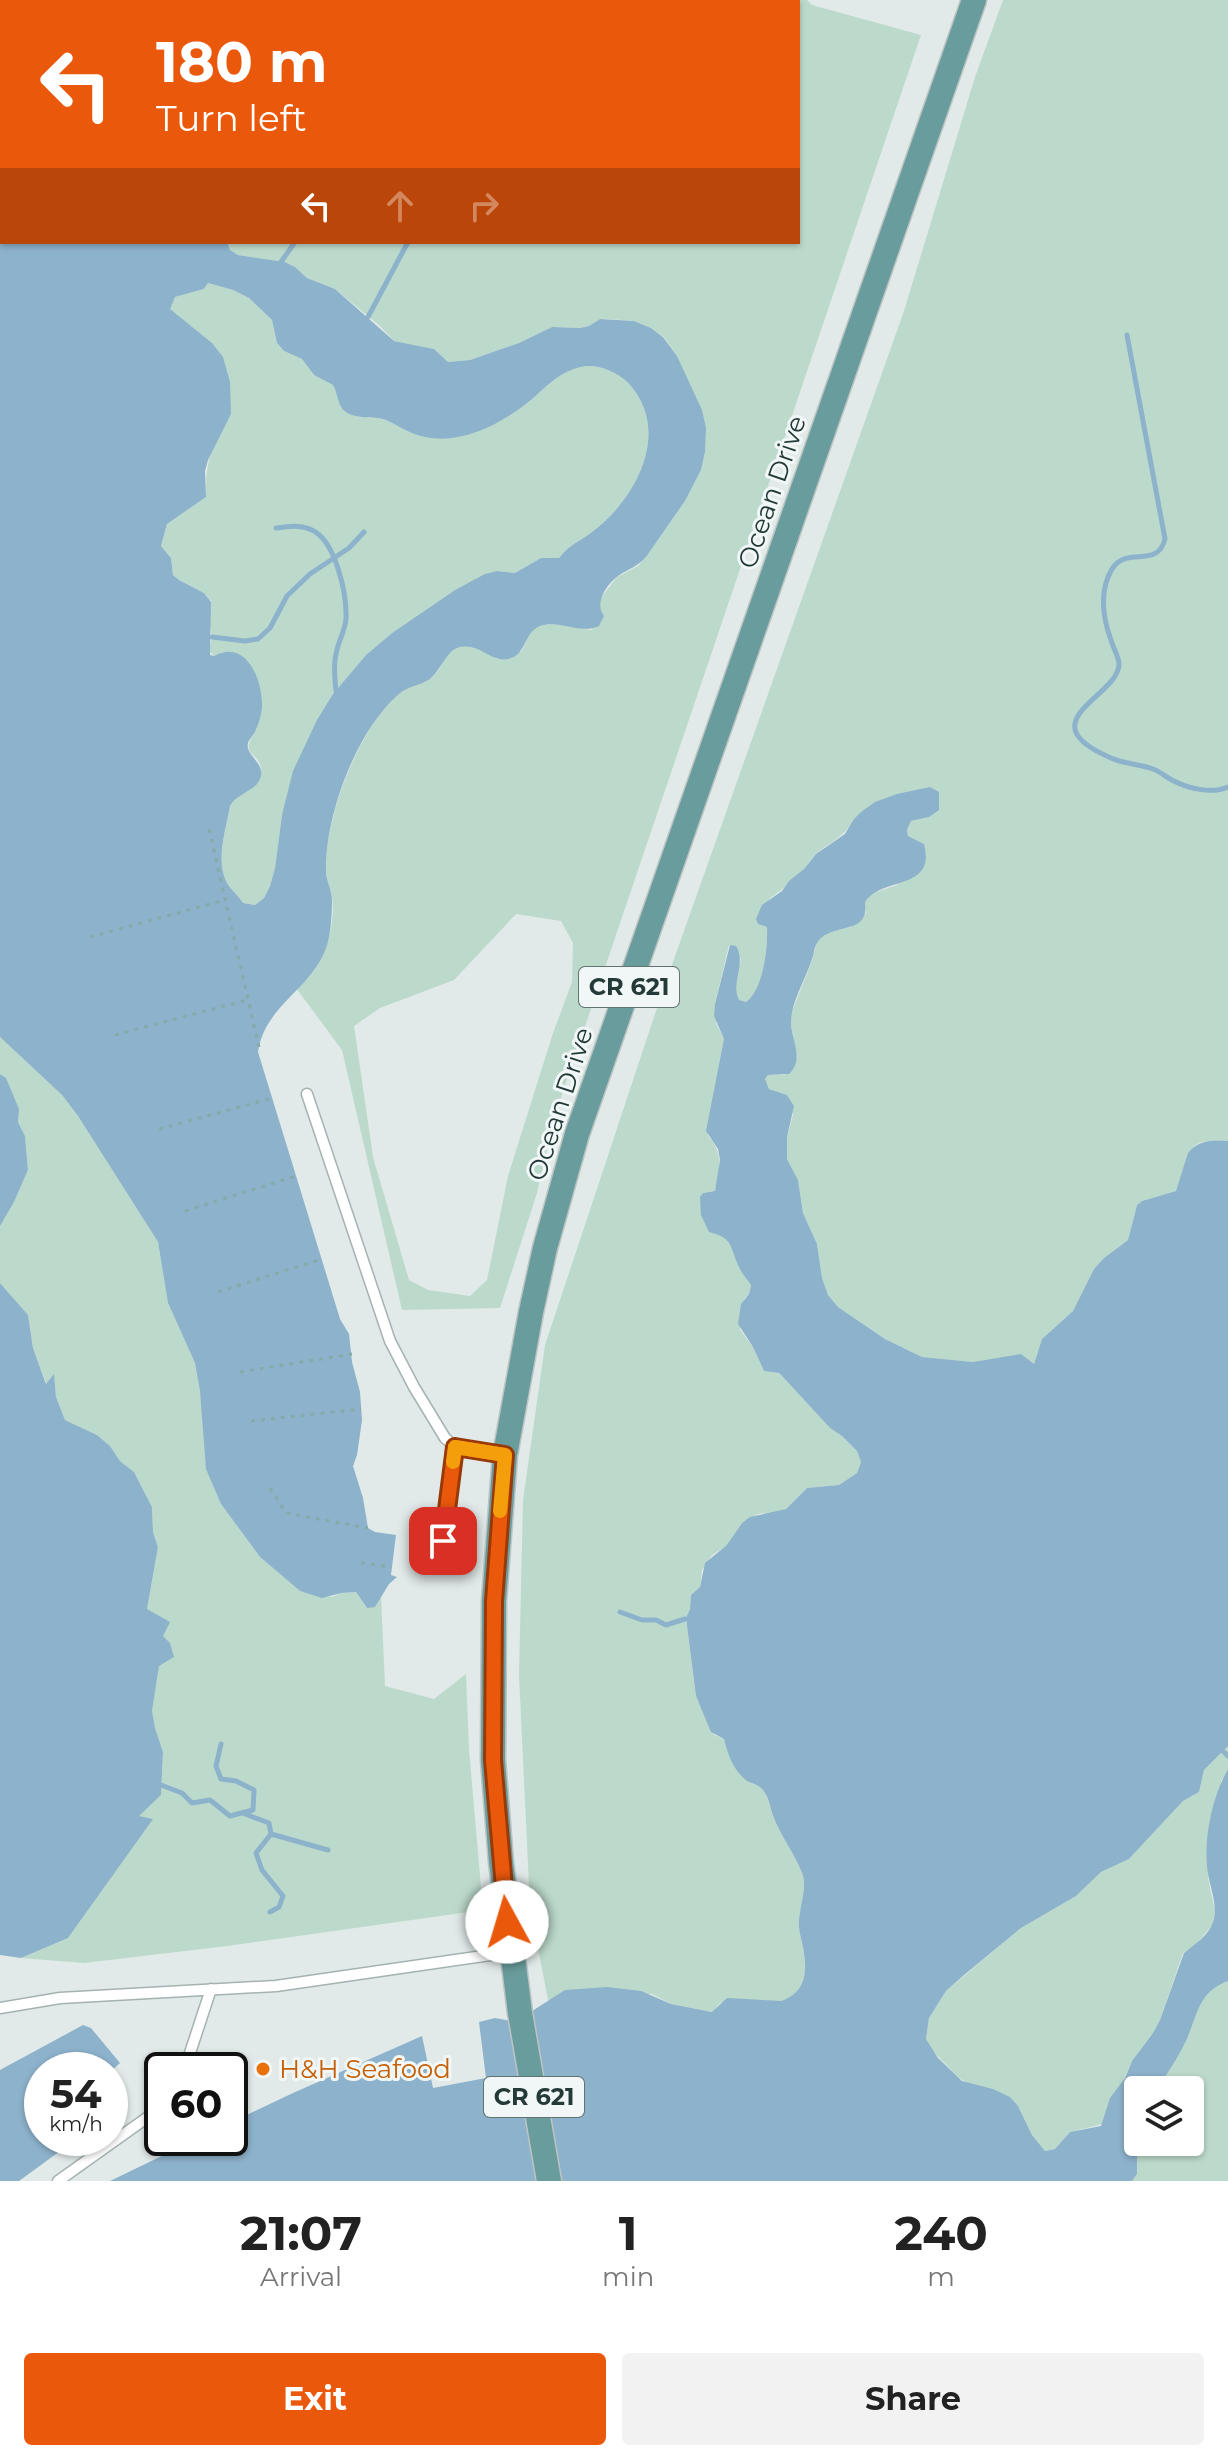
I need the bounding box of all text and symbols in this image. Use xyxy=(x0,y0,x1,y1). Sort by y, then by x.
text: 180 m xyxy=(156,28,328,96)
icon: left xyxy=(24,32,128,136)
text: Turn left xyxy=(156,96,307,140)
icon: left xyxy=(294,184,338,228)
icon: ahead xyxy=(378,184,422,228)
icon: right xyxy=(462,184,506,228)
street label: Ocean Drive xyxy=(731,411,813,573)
road number: CR 621 xyxy=(579,967,679,1007)
street label: Ocean Drive xyxy=(520,1023,600,1185)
pin xyxy=(409,1507,477,1575)
icon: arrive xyxy=(421,1519,465,1563)
position arrow xyxy=(465,1880,549,1964)
speed limit sign: 60 xyxy=(144,2052,248,2156)
place label: H&H Seafood xyxy=(279,2053,451,2085)
marker: H&H Seafood xyxy=(254,2060,272,2078)
text: 54 xyxy=(50,2069,102,2118)
map controls xyxy=(1124,2076,1204,2156)
button: layers xyxy=(1124,2076,1204,2156)
road number: CR 621 xyxy=(484,2077,584,2117)
text: km/h xyxy=(49,2112,103,2136)
text: 21:07 xyxy=(240,2204,362,2262)
text: 1 xyxy=(619,2204,638,2262)
text: 240 xyxy=(894,2204,988,2262)
text: Arrival xyxy=(260,2261,342,2293)
text: min xyxy=(602,2261,654,2293)
text: m xyxy=(927,2261,955,2293)
button: Exit xyxy=(24,2353,606,2445)
button: Share xyxy=(622,2353,1204,2445)

